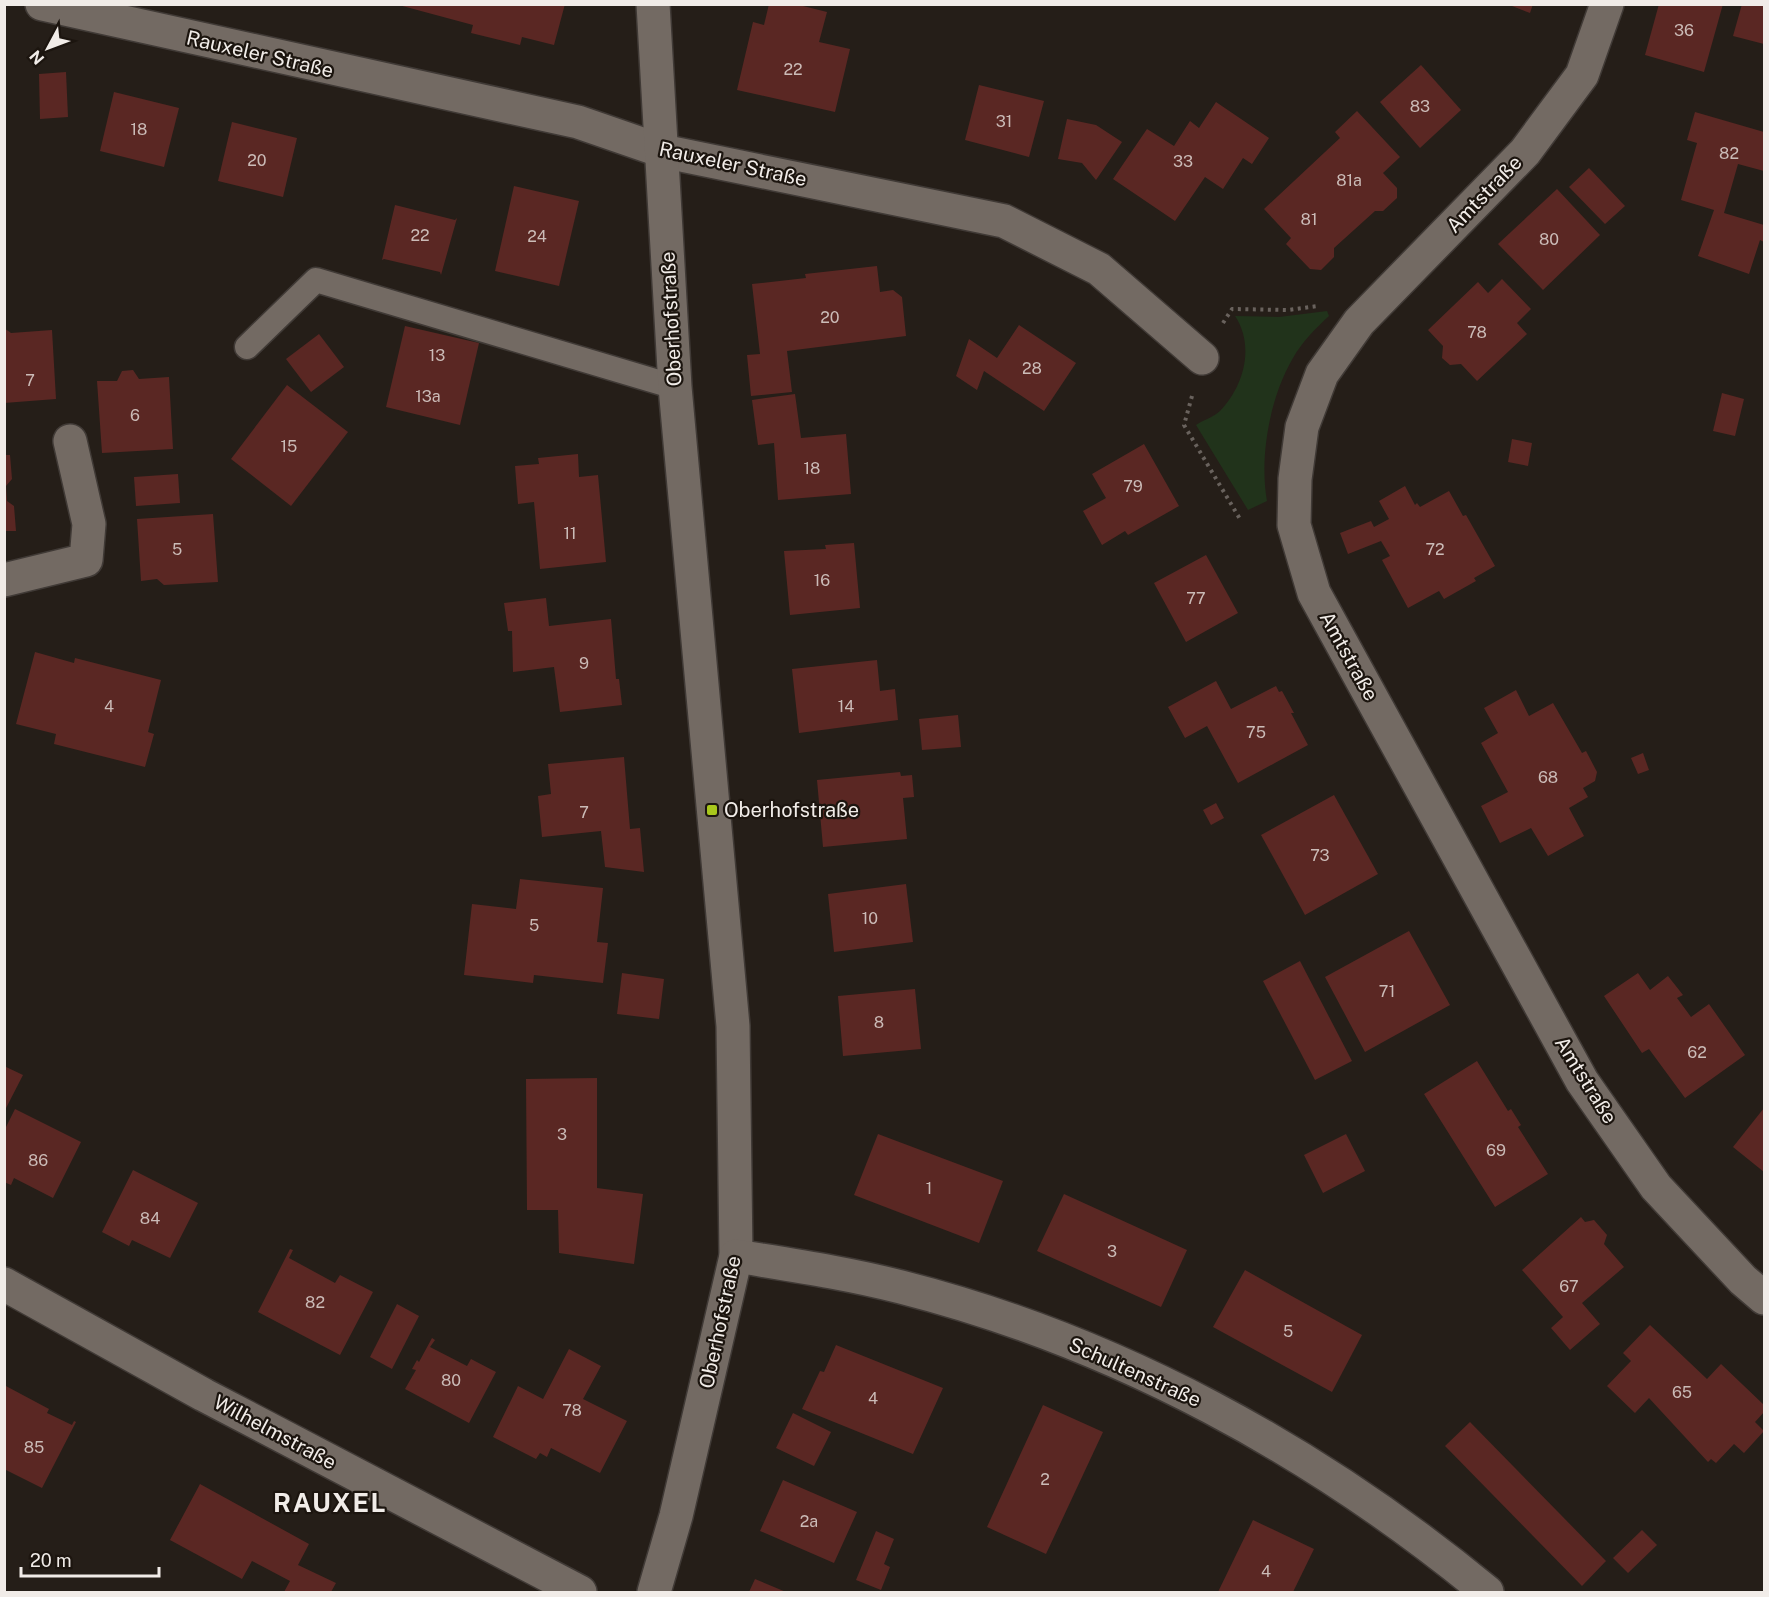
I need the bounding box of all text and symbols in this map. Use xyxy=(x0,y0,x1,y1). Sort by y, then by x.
north arrow xyxy=(18,18,78,78)
house number: 36 xyxy=(1674,21,1694,40)
street label: Rauxeler Straße xyxy=(184,25,336,83)
text: N xyxy=(26,47,48,68)
house number: 22 xyxy=(783,60,803,79)
house number: 83 xyxy=(1410,97,1430,116)
house number: 31 xyxy=(996,112,1012,131)
house number: 18 xyxy=(131,120,147,139)
street label: Rauxeler Straße xyxy=(657,137,809,191)
house number: 82 xyxy=(1719,144,1739,163)
street label: Amtstraße xyxy=(1441,150,1527,238)
house number: 20 xyxy=(247,151,267,170)
house number: 33 xyxy=(1173,152,1193,171)
house number: 81a xyxy=(1336,171,1362,190)
house number: 81 xyxy=(1301,210,1317,229)
house number: 22 xyxy=(410,226,430,245)
house number: 24 xyxy=(527,227,547,246)
house number: 80 xyxy=(1539,230,1559,249)
street label: Oberhofstraße xyxy=(655,251,687,387)
house number: 20 xyxy=(820,308,840,327)
house number: 78 xyxy=(1467,323,1487,342)
house number: 13 xyxy=(429,346,445,365)
house number: 28 xyxy=(1022,359,1042,378)
house number: 7 xyxy=(25,371,35,390)
house number: 13a xyxy=(415,387,441,406)
house number: 6 xyxy=(130,406,140,425)
house number: 15 xyxy=(281,437,297,456)
house number: 18 xyxy=(804,459,820,478)
house number: 79 xyxy=(1123,477,1143,496)
house number: 11 xyxy=(563,524,577,543)
house number: 5 xyxy=(172,540,182,559)
house number: 72 xyxy=(1425,540,1445,559)
house number: 16 xyxy=(814,571,830,590)
house number: 77 xyxy=(1186,589,1206,608)
street label: Amtstraße xyxy=(1315,607,1383,705)
house number: 9 xyxy=(579,654,589,673)
house number: 4 xyxy=(104,697,114,716)
house number: 14 xyxy=(838,697,854,716)
house number: 75 xyxy=(1246,723,1266,742)
house number: 68 xyxy=(1538,768,1558,787)
place label: Oberhofstraße xyxy=(724,798,859,822)
house number: 7 xyxy=(579,803,589,822)
marker: Oberhofstraße xyxy=(705,803,719,817)
house number: 73 xyxy=(1310,846,1330,865)
house number: 10 xyxy=(862,909,878,928)
house number: 5 xyxy=(529,916,539,935)
house number: 71 xyxy=(1379,982,1395,1001)
house number: 8 xyxy=(874,1013,884,1032)
street label: Amtstraße xyxy=(1550,1032,1622,1128)
house number: 62 xyxy=(1687,1043,1707,1062)
house number: 3 xyxy=(557,1125,567,1144)
house number: 69 xyxy=(1486,1141,1506,1160)
house number: 86 xyxy=(28,1151,48,1170)
house number: 1 xyxy=(926,1179,932,1198)
house number: 84 xyxy=(140,1209,160,1228)
house number: 3 xyxy=(1107,1242,1117,1261)
street label: Oberhofstraße xyxy=(694,1253,746,1391)
house number: 67 xyxy=(1559,1277,1579,1296)
house number: 82 xyxy=(305,1293,325,1312)
house number: 5 xyxy=(1283,1322,1293,1341)
street label: Schultenstraße xyxy=(1065,1332,1205,1412)
house number: 80 xyxy=(441,1371,461,1390)
house number: 65 xyxy=(1672,1383,1692,1402)
house number: 4 xyxy=(868,1389,878,1408)
street label: Wilhelmstraße xyxy=(210,1390,340,1474)
house number: 78 xyxy=(562,1401,582,1420)
house number: 85 xyxy=(24,1438,44,1457)
house number: 2 xyxy=(1040,1470,1050,1489)
district label: RAUXEL xyxy=(273,1487,387,1518)
house number: 2a xyxy=(800,1512,818,1531)
scale bar xyxy=(21,1540,159,1578)
text: 20 m xyxy=(30,1550,72,1571)
house number: 4 xyxy=(1261,1562,1271,1581)

